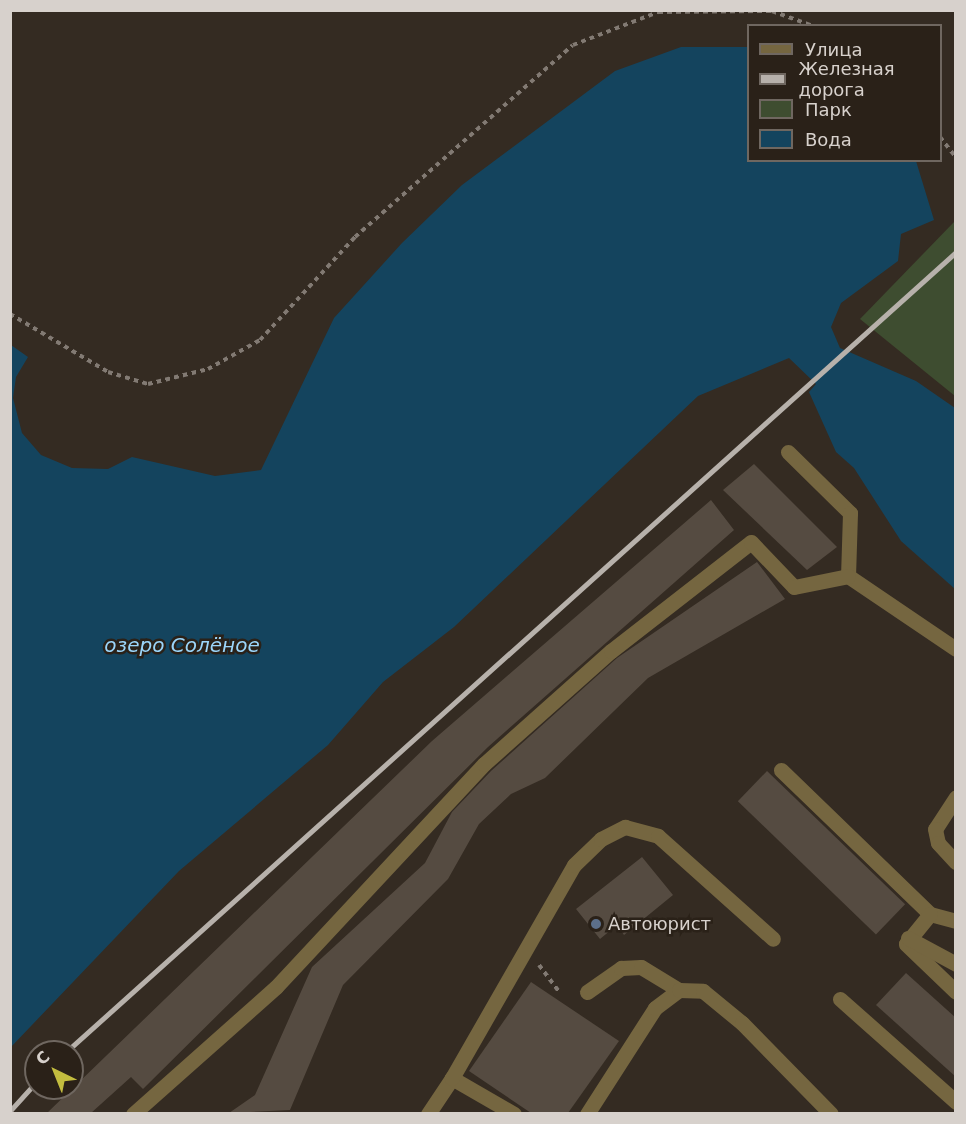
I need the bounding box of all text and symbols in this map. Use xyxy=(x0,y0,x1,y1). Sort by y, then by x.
legend xyxy=(747,24,942,162)
text: Улица xyxy=(805,39,862,60)
text: Железная дорога xyxy=(798,58,895,100)
text: Парк xyxy=(805,99,852,120)
text: Вода xyxy=(805,129,852,150)
water label: озеро Солёное xyxy=(104,633,260,657)
place label: Автоюрист xyxy=(608,913,711,935)
marker: Автоюрист xyxy=(589,917,603,931)
north arrow xyxy=(24,1040,84,1100)
text: С xyxy=(32,1047,54,1069)

